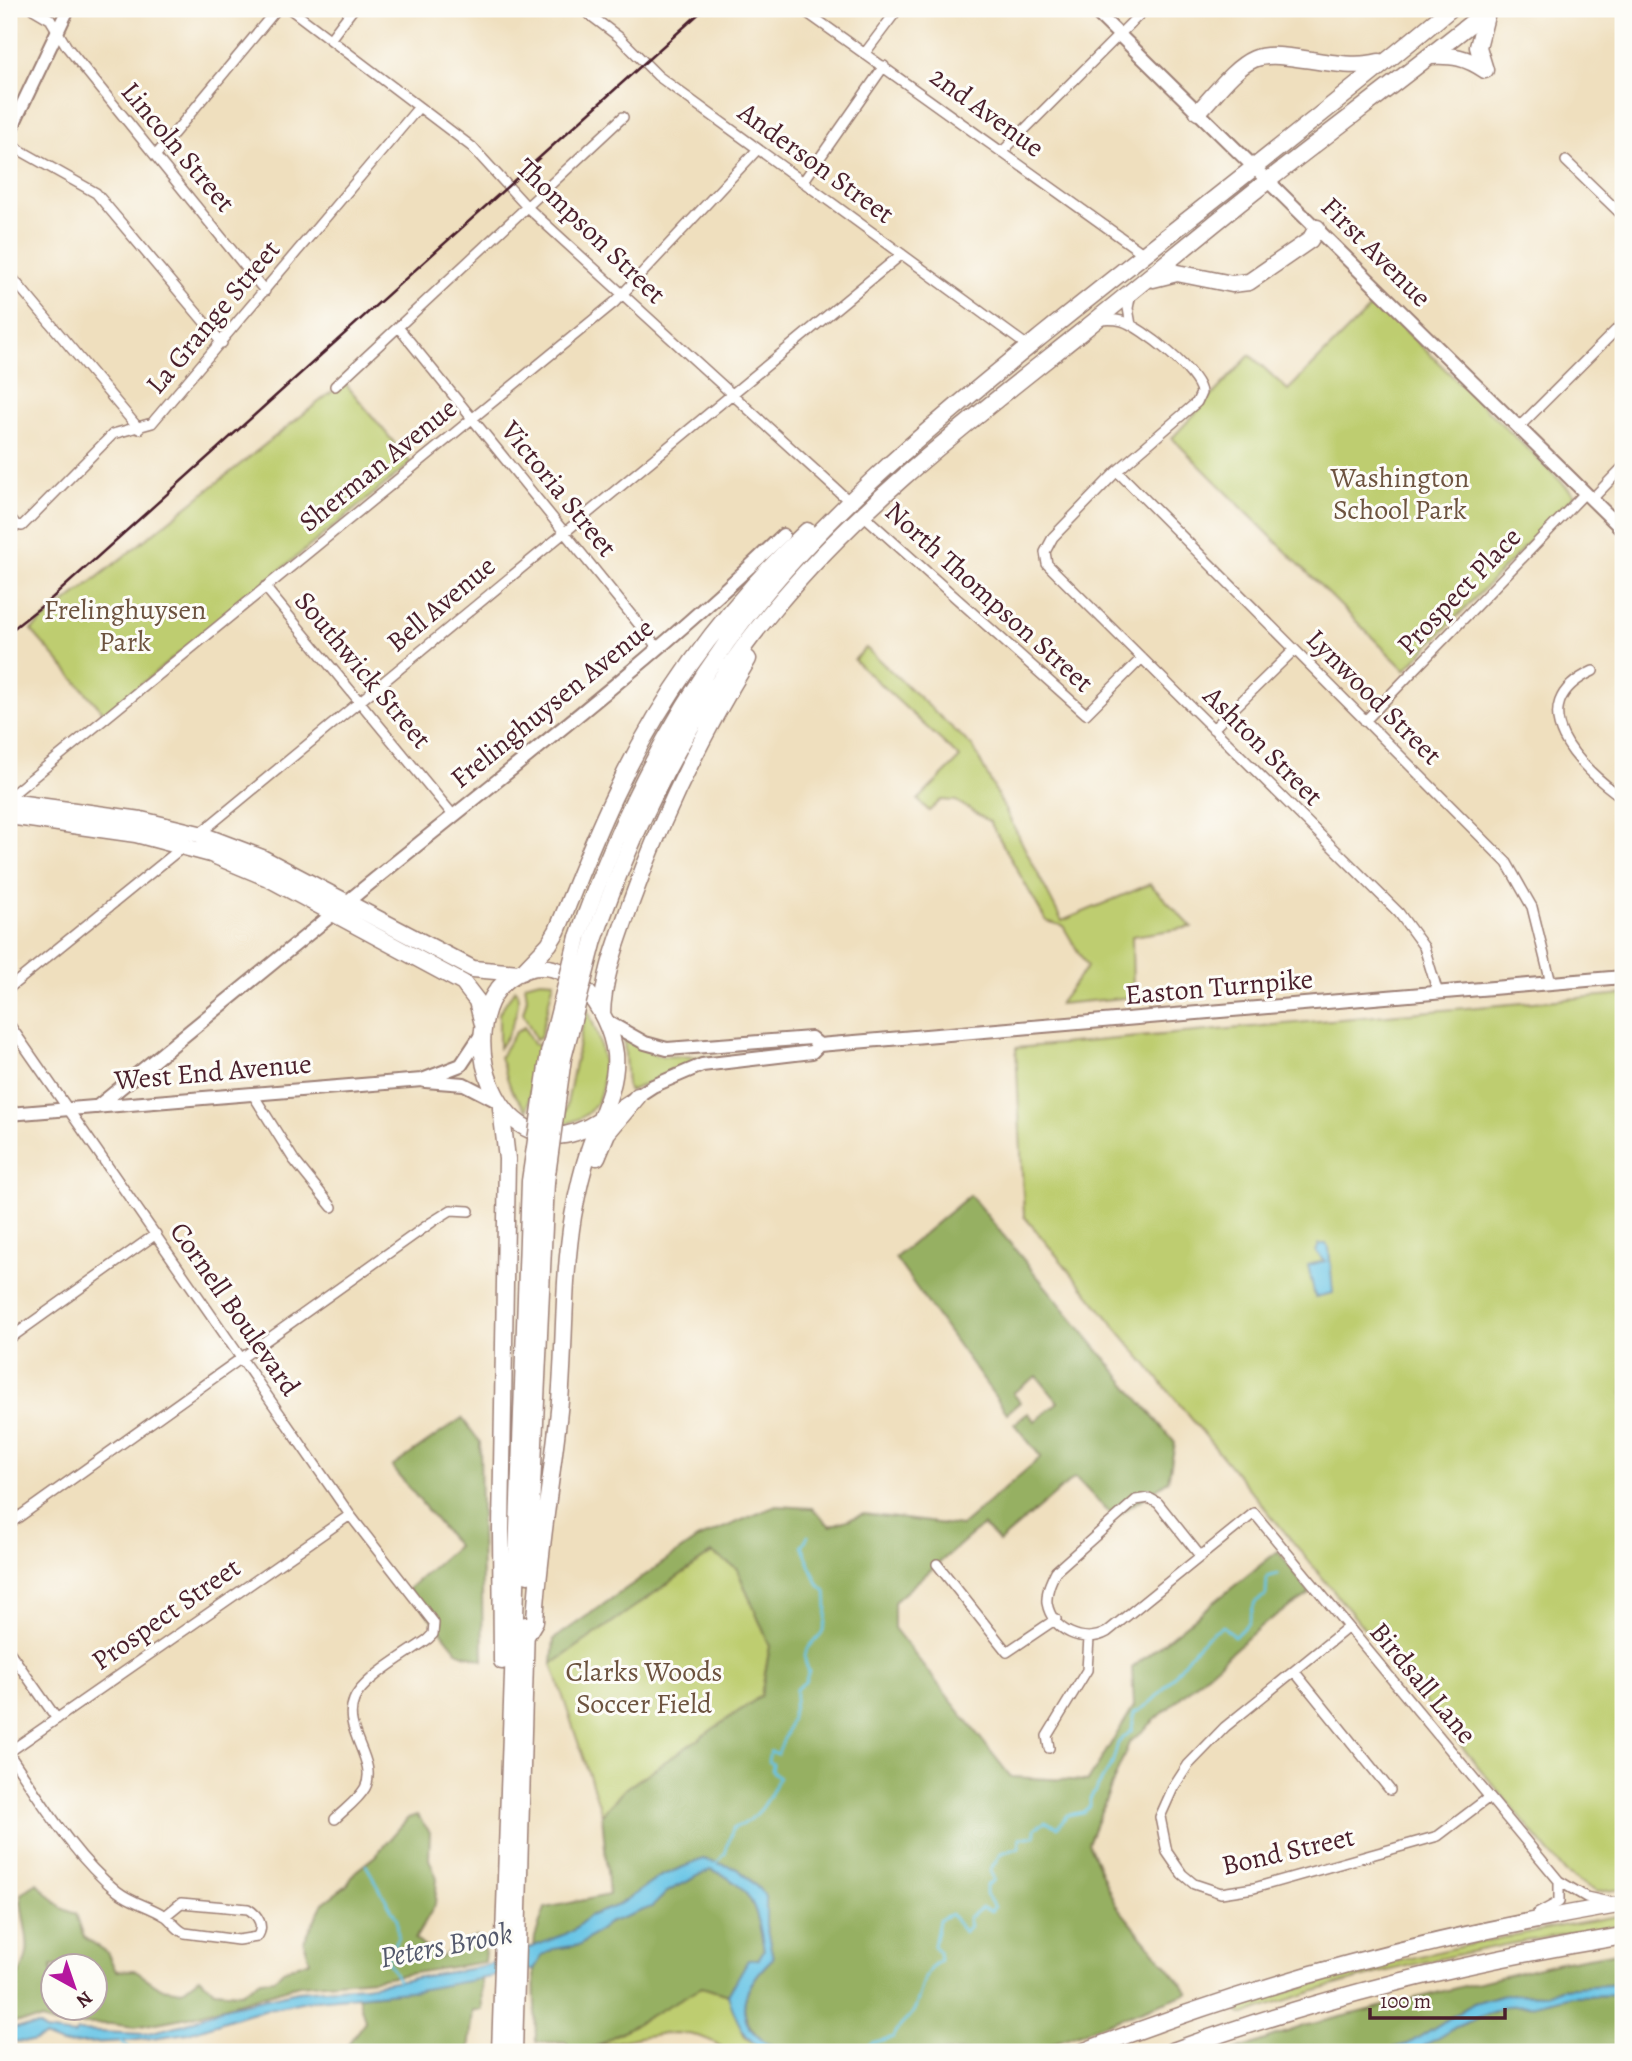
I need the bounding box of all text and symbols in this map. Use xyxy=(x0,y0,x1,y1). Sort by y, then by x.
street label: 2nd Avenue xyxy=(922,58,1052,166)
street label: Lincoln Street xyxy=(112,74,244,220)
street label: Anderson Street xyxy=(729,93,902,233)
street label: Thompson Street xyxy=(508,150,674,312)
street label: First Avenue xyxy=(1312,188,1440,316)
street label: La Grange Street xyxy=(137,232,289,402)
street label: Sherman Avenue xyxy=(291,389,465,541)
street label: Victoria Street xyxy=(492,412,626,565)
park label: Washington School Park xyxy=(1330,459,1469,529)
street label: North Thompson Street xyxy=(876,493,1102,701)
street label: Prospect Place xyxy=(1388,519,1530,663)
street label: Bell Avenue xyxy=(378,547,504,661)
street label: Southwick Street xyxy=(286,583,440,757)
park label: Frelinghuysen Park xyxy=(44,591,206,661)
street label: Frelinghuysen Avenue xyxy=(442,609,662,797)
street label: Lynwood Street xyxy=(1298,621,1450,773)
street label: Ashton Street xyxy=(1194,677,1331,814)
street label: Easton Turnpike xyxy=(1123,960,1315,1014)
street label: West End Avenue xyxy=(112,1044,313,1100)
street label: Cornell Boulevard xyxy=(161,1214,310,1404)
street label: Prospect Street xyxy=(84,1549,248,1679)
street label: Birdsall Lane xyxy=(1361,1614,1485,1752)
park label: Clarks Woods Soccer Field xyxy=(565,1653,723,1723)
street label: Bond Street xyxy=(1218,1817,1358,1885)
water label: Peters Brook xyxy=(376,1913,516,1977)
north arrow xyxy=(38,1952,108,2022)
scale bar xyxy=(1370,1977,1504,2021)
text: N xyxy=(71,1985,98,2014)
text: 100 m xyxy=(1380,1987,1431,2015)

